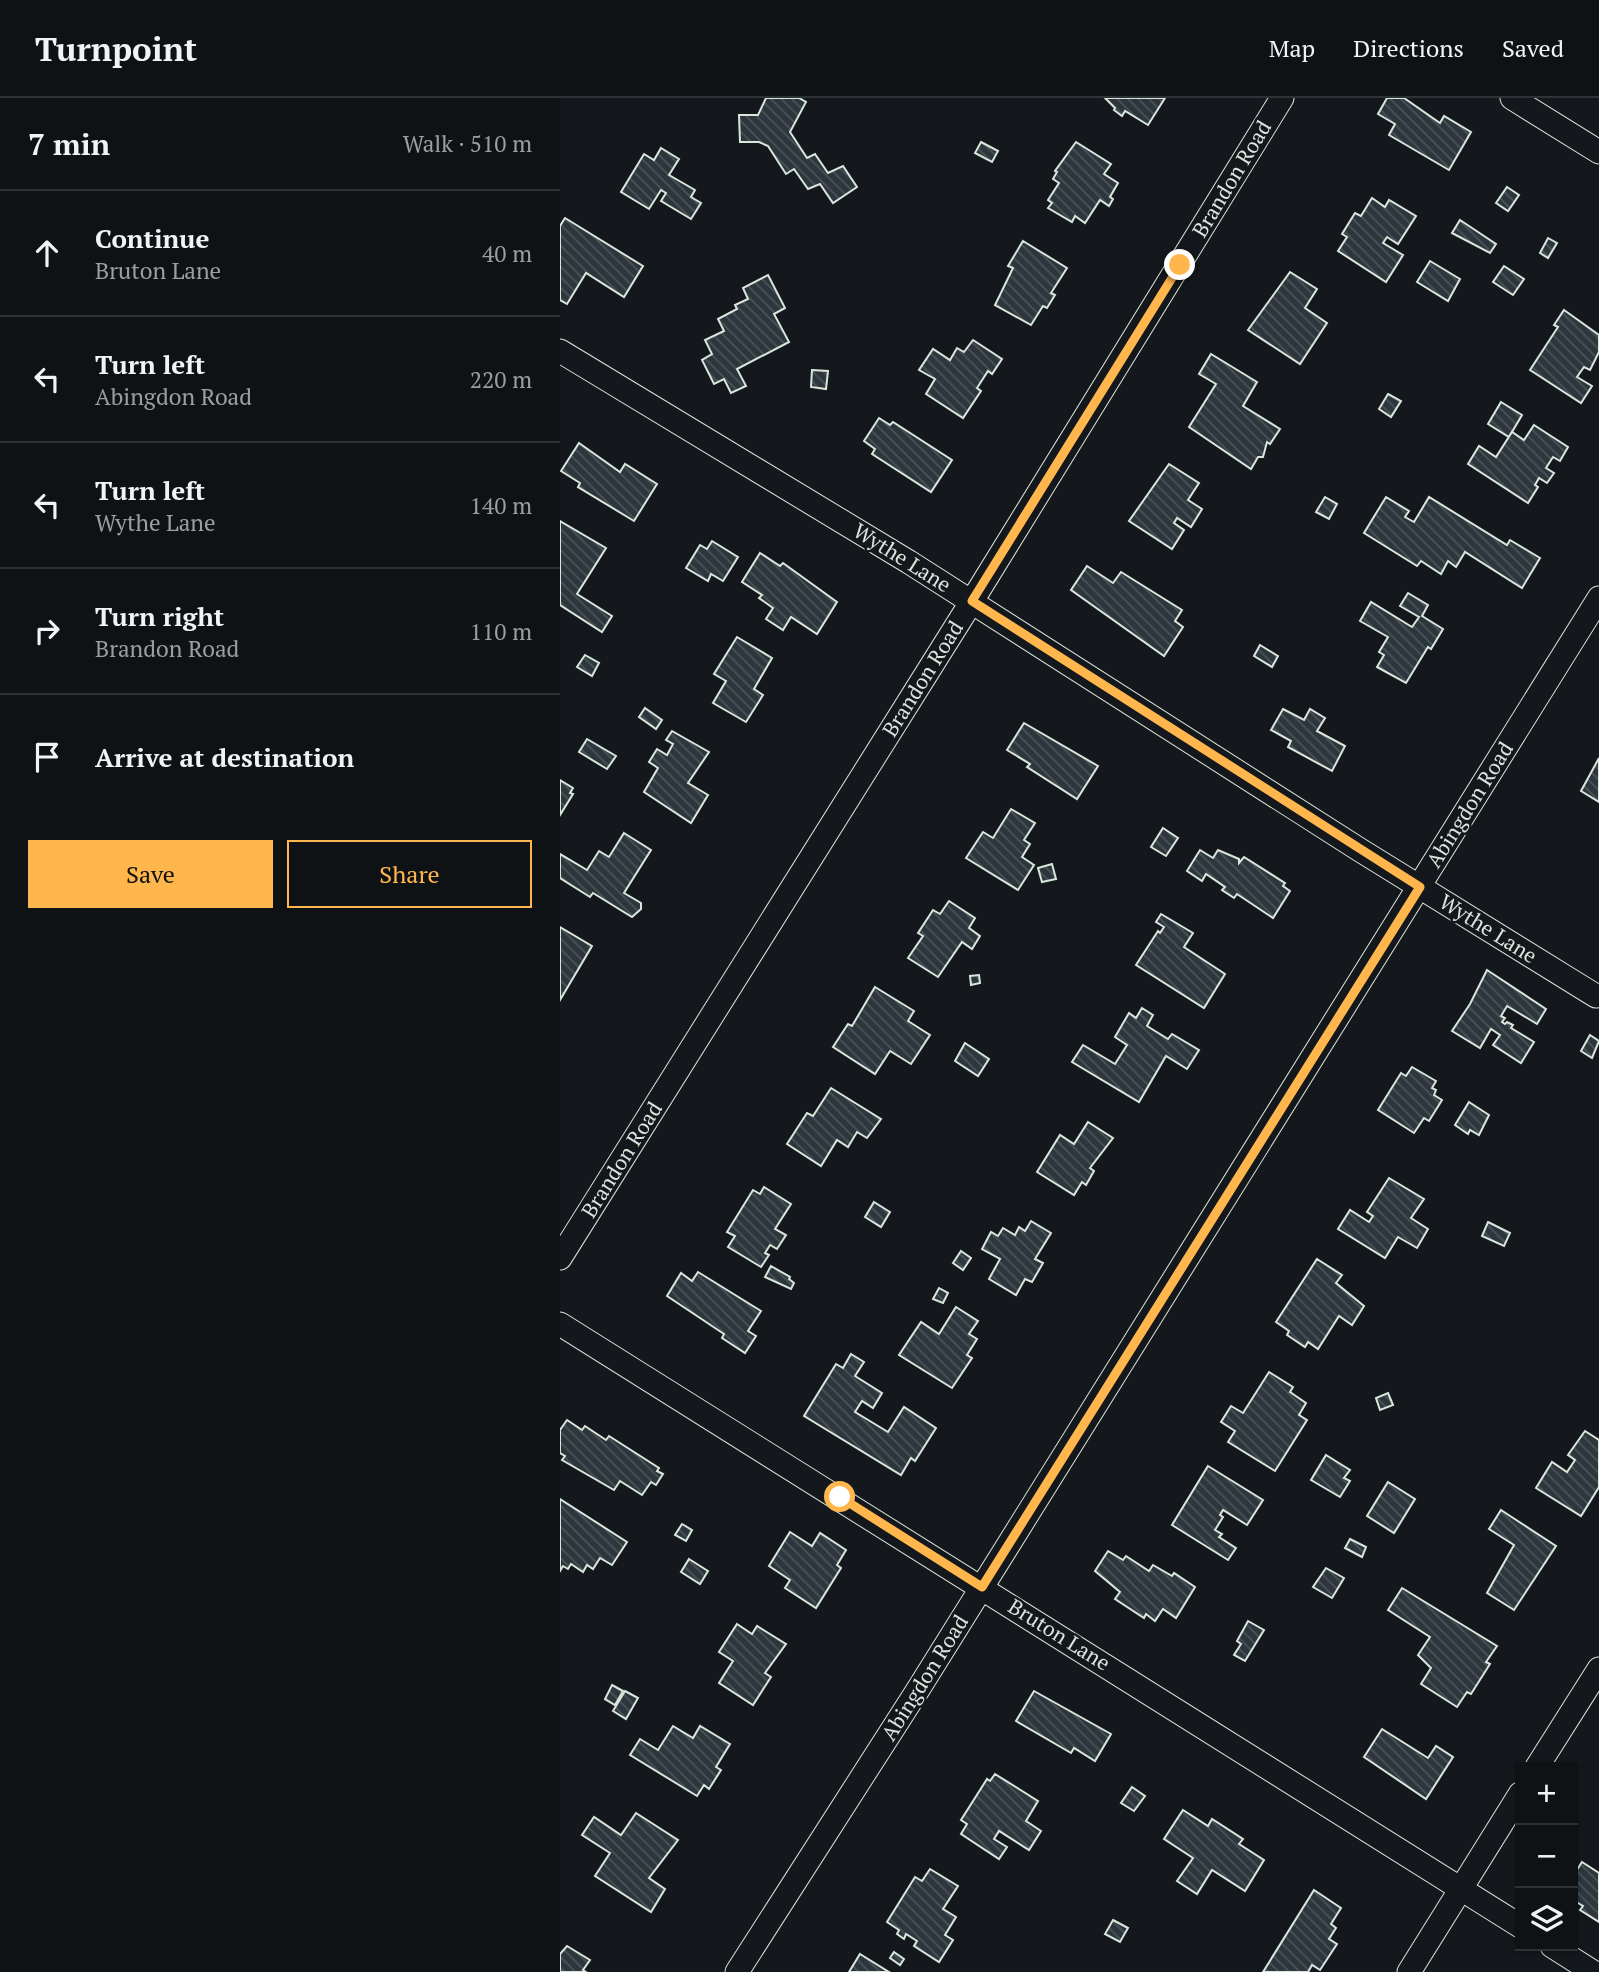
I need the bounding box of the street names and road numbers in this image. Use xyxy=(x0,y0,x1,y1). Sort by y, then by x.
street label: Brandon Road xyxy=(1185,115,1277,242)
street label: Wythe Lane xyxy=(848,516,957,598)
street label: Brandon Road xyxy=(875,615,969,742)
street label: Abingdon Road xyxy=(1419,736,1519,873)
street label: Wythe Lane xyxy=(1434,887,1543,969)
street label: Brandon Road xyxy=(574,1096,668,1223)
street label: Bruton Lane xyxy=(1003,1592,1116,1677)
street label: Abingdon Road xyxy=(874,1609,974,1746)

